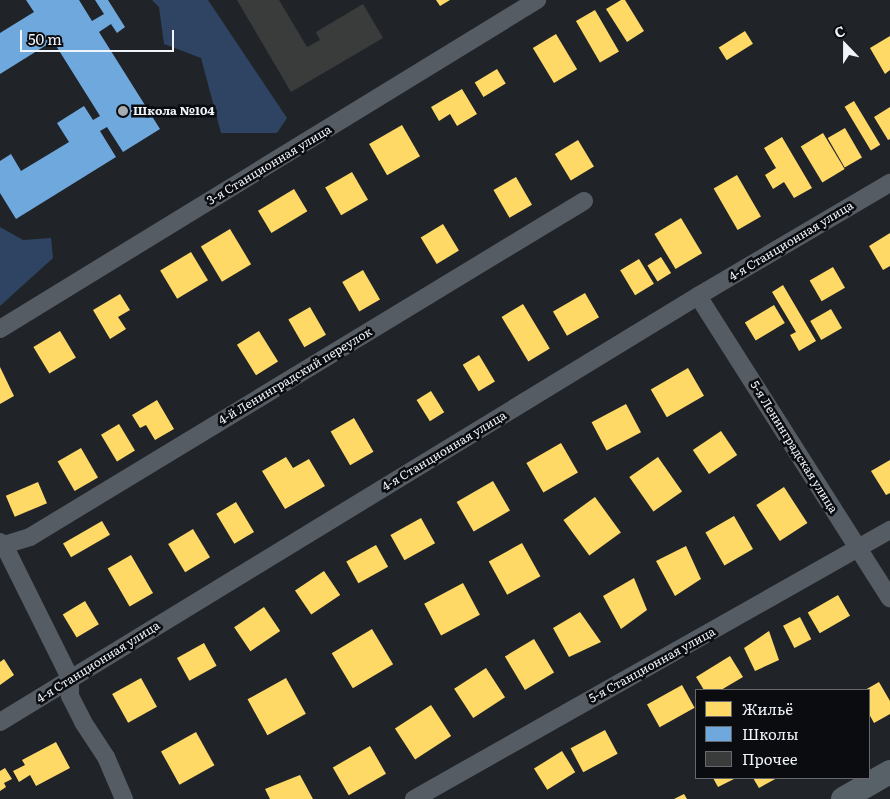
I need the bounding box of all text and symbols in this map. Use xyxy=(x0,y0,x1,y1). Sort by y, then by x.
scale bar xyxy=(22,20,176,52)
north arrow xyxy=(820,20,870,70)
text: С xyxy=(831,20,848,42)
text: 50 m xyxy=(28,27,62,50)
place label: Школа №104 xyxy=(133,104,215,118)
marker: Школа №104 xyxy=(117,105,129,117)
street label: 3-я Станционная улица xyxy=(204,122,334,208)
street label: 4-я Станционная улица xyxy=(726,198,856,284)
street label: 4-й Ленинградский переулок xyxy=(216,324,374,428)
street label: 5-я Ленинградская улица xyxy=(747,378,841,516)
street label: 4-я Станционная улица xyxy=(379,408,509,494)
street label: 4-я Станционная улица xyxy=(34,618,162,706)
street label: 5-я Станционная улица xyxy=(586,624,718,706)
legend xyxy=(695,689,870,779)
text: Жильё xyxy=(742,697,793,720)
text: Школы xyxy=(742,722,798,745)
text: Прочее xyxy=(742,747,798,770)

